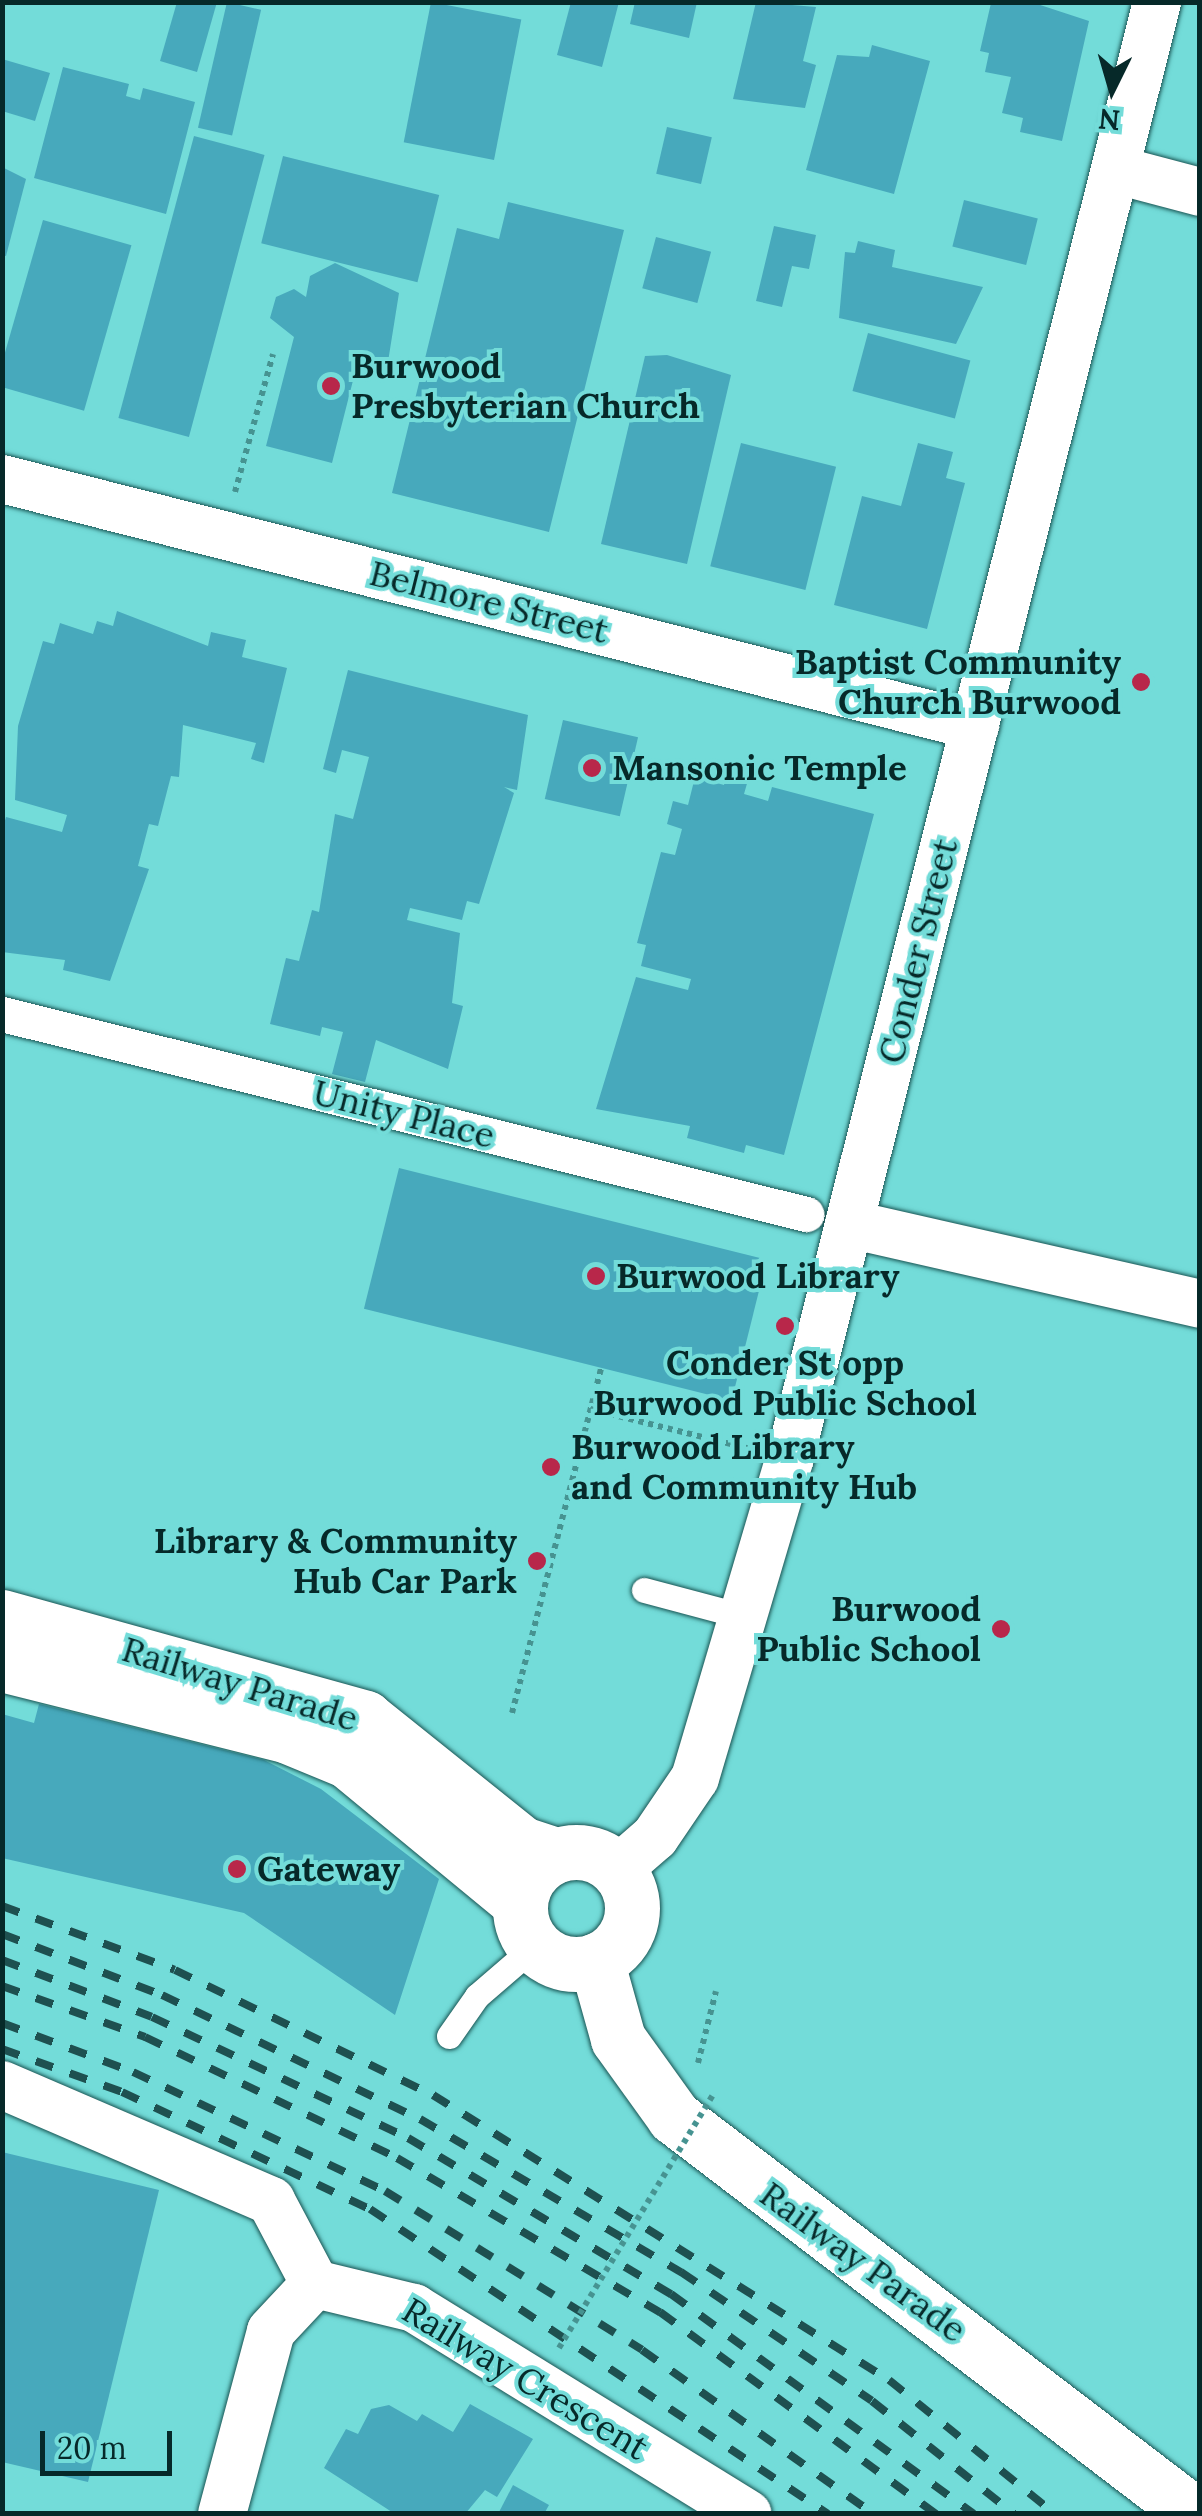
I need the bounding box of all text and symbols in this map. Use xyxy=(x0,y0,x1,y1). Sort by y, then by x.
north arrow xyxy=(1062,40,1162,140)
text: N xyxy=(1097,101,1122,139)
place label: Burwood Presbyterian Church xyxy=(351,345,700,427)
marker: Burwood Presbyterian Church xyxy=(320,375,342,397)
street label: Belmore Street xyxy=(365,552,613,652)
place label: Baptist Community Church Burwood xyxy=(795,641,1121,723)
marker: Baptist Community Church Burwood xyxy=(1130,671,1152,693)
place label: Mansonic Temple xyxy=(612,747,907,789)
marker: Mansonic Temple xyxy=(581,757,603,779)
street label: Conder Street xyxy=(870,834,966,1068)
street label: Unity Place xyxy=(309,1071,499,1157)
place label: Burwood Library xyxy=(616,1255,899,1297)
marker: Burwood Library xyxy=(585,1265,607,1287)
marker: Conder St opp Burwood Public School xyxy=(774,1315,796,1337)
place label: Conder St opp Burwood Public School xyxy=(593,1342,977,1424)
place label: Burwood Library and Community Hub xyxy=(571,1426,917,1508)
marker: Burwood Library and Community Hub xyxy=(540,1456,562,1478)
place label: Library & Community Hub Car Park xyxy=(154,1520,517,1602)
marker: Library & Community Hub Car Park xyxy=(526,1550,548,1572)
place label: Burwood Public School xyxy=(756,1588,981,1670)
marker: Burwood Public School xyxy=(990,1618,1012,1640)
street label: Railway Parade xyxy=(117,1628,363,1740)
place label: Gateway xyxy=(257,1848,400,1890)
marker: Gateway xyxy=(226,1858,248,1880)
street label: Railway Parade xyxy=(752,2173,974,2351)
street label: Railway Crescent xyxy=(395,2289,655,2469)
scale bar xyxy=(45,2411,178,2473)
text: 20 m xyxy=(57,2429,126,2467)

